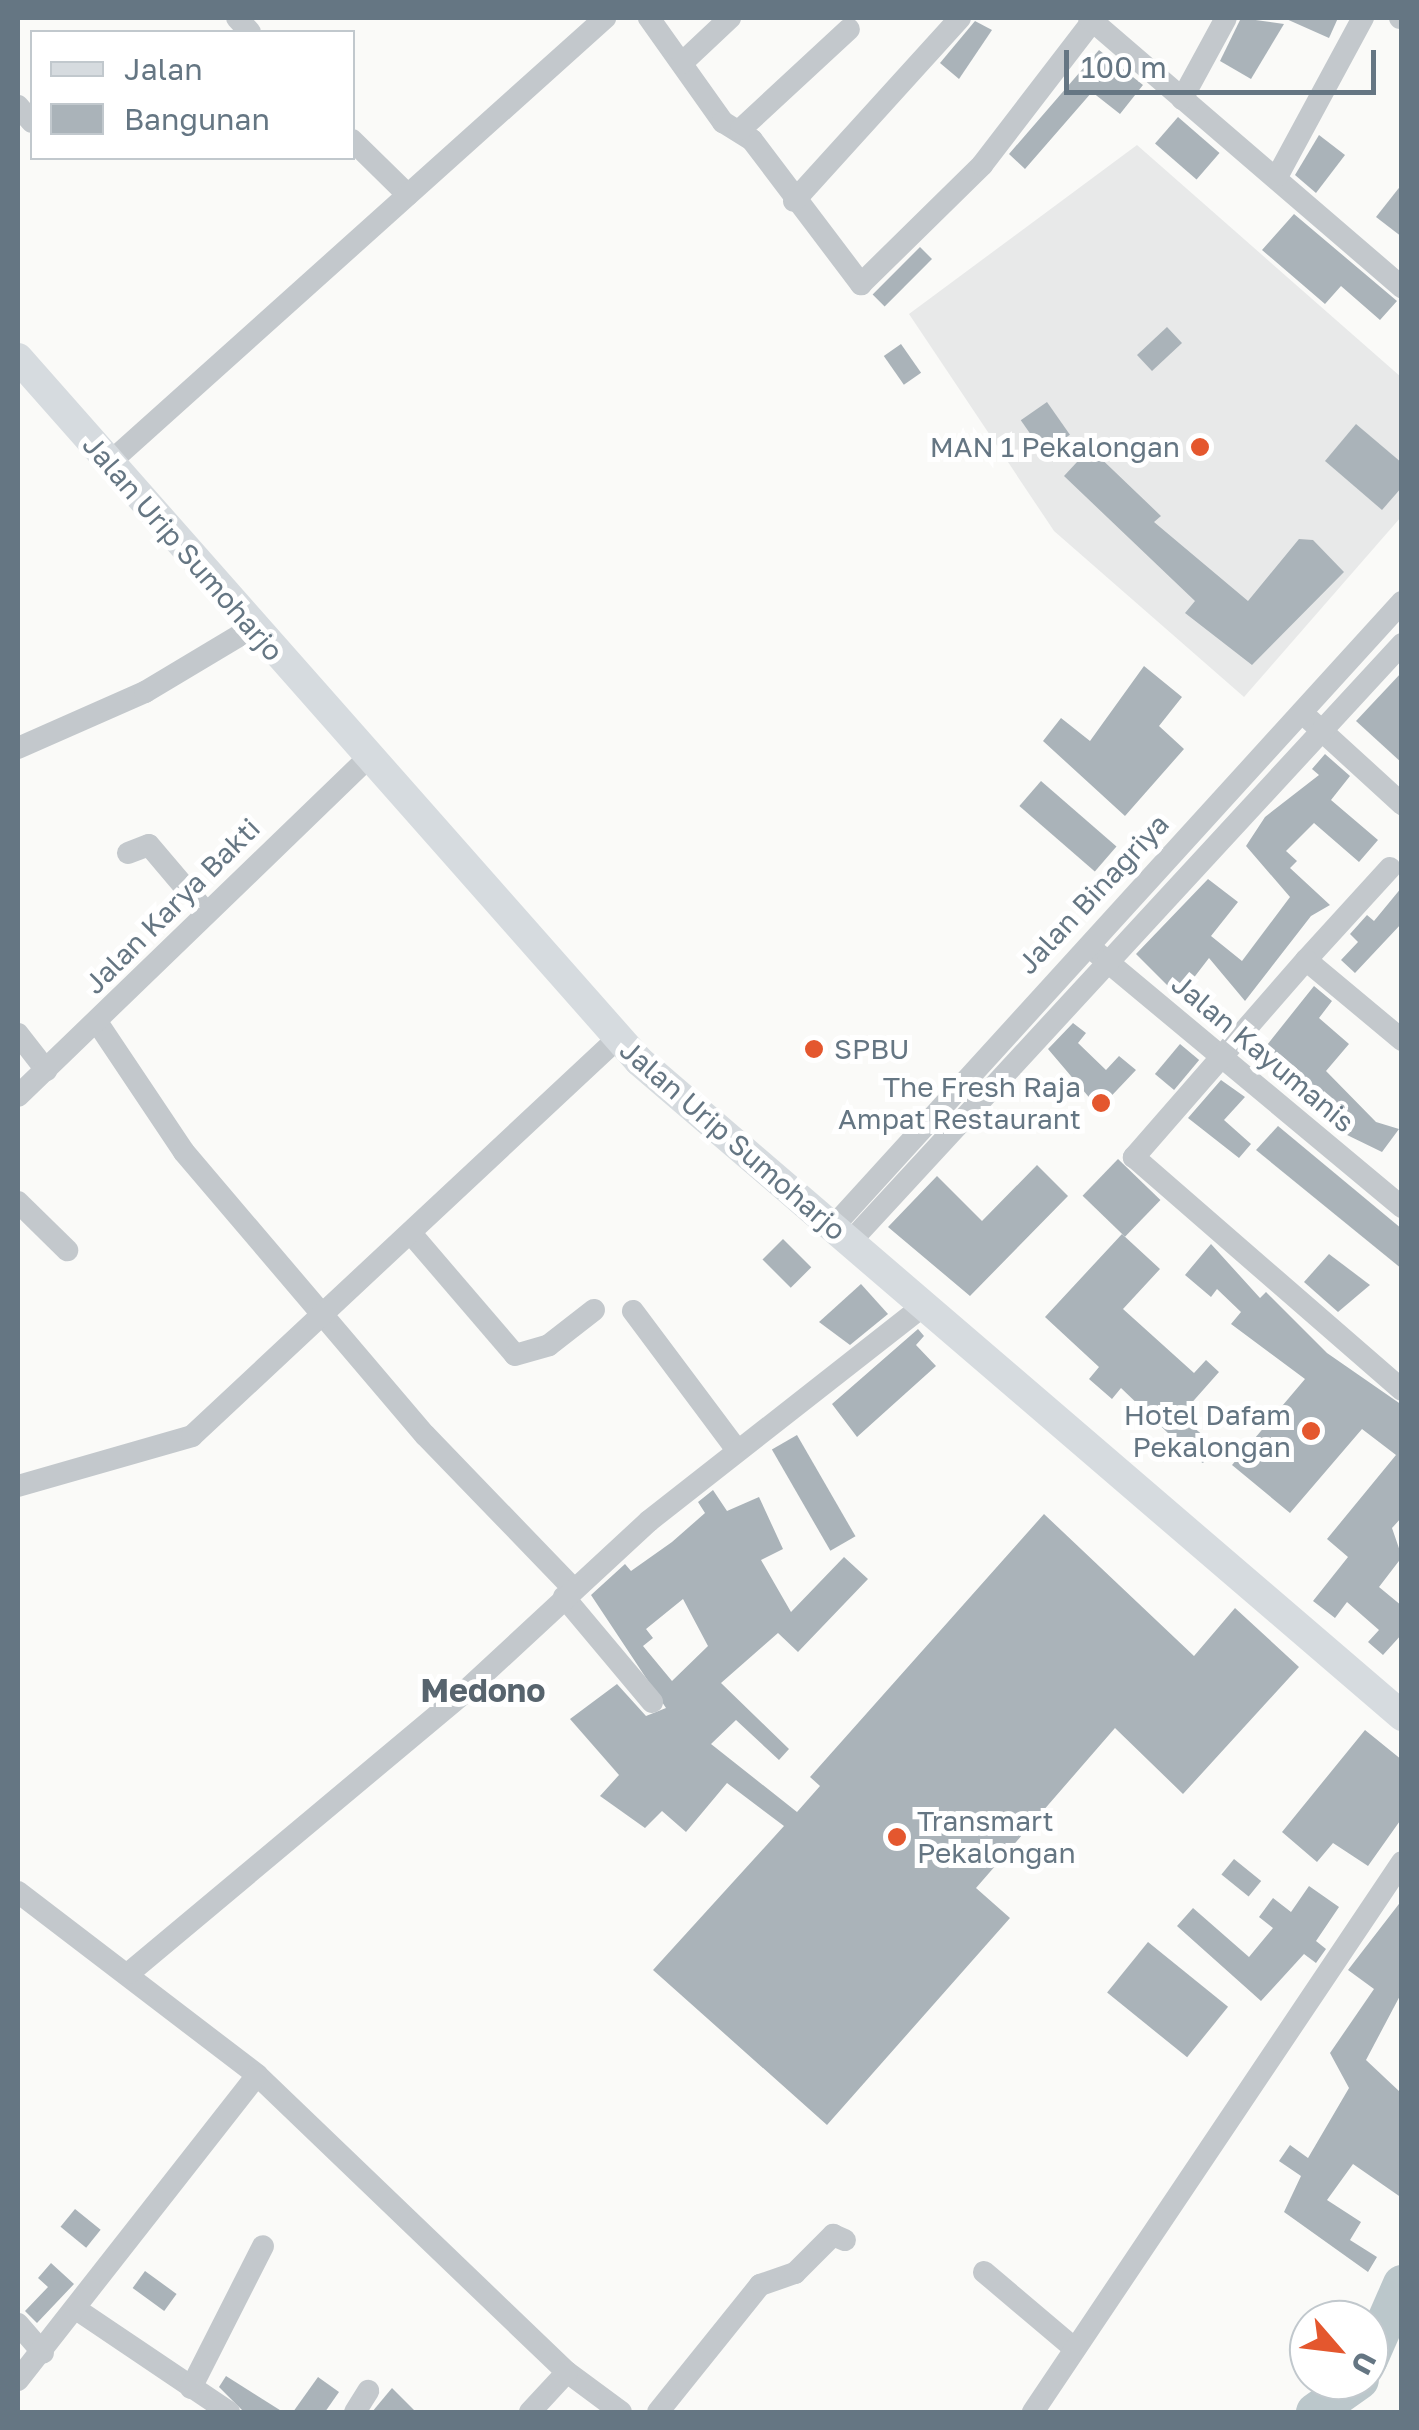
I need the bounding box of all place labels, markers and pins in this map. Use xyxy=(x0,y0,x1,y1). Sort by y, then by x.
place label: MAN 1 Pekalongan xyxy=(930,430,1180,464)
marker: MAN 1 Pekalongan xyxy=(1189,436,1211,458)
place label: SPBU xyxy=(834,1032,909,1066)
marker: SPBU xyxy=(803,1038,825,1060)
place label: The Fresh Raja Ampat Restaurant xyxy=(838,1070,1081,1136)
marker: The Fresh Raja Ampat Restaurant xyxy=(1090,1092,1112,1114)
place label: Hotel Dafam Pekalongan xyxy=(1124,1398,1291,1464)
marker: Hotel Dafam Pekalongan xyxy=(1300,1420,1322,1442)
place label: Transmart Pekalongan xyxy=(917,1804,1076,1870)
marker: Transmart Pekalongan xyxy=(886,1826,908,1848)

